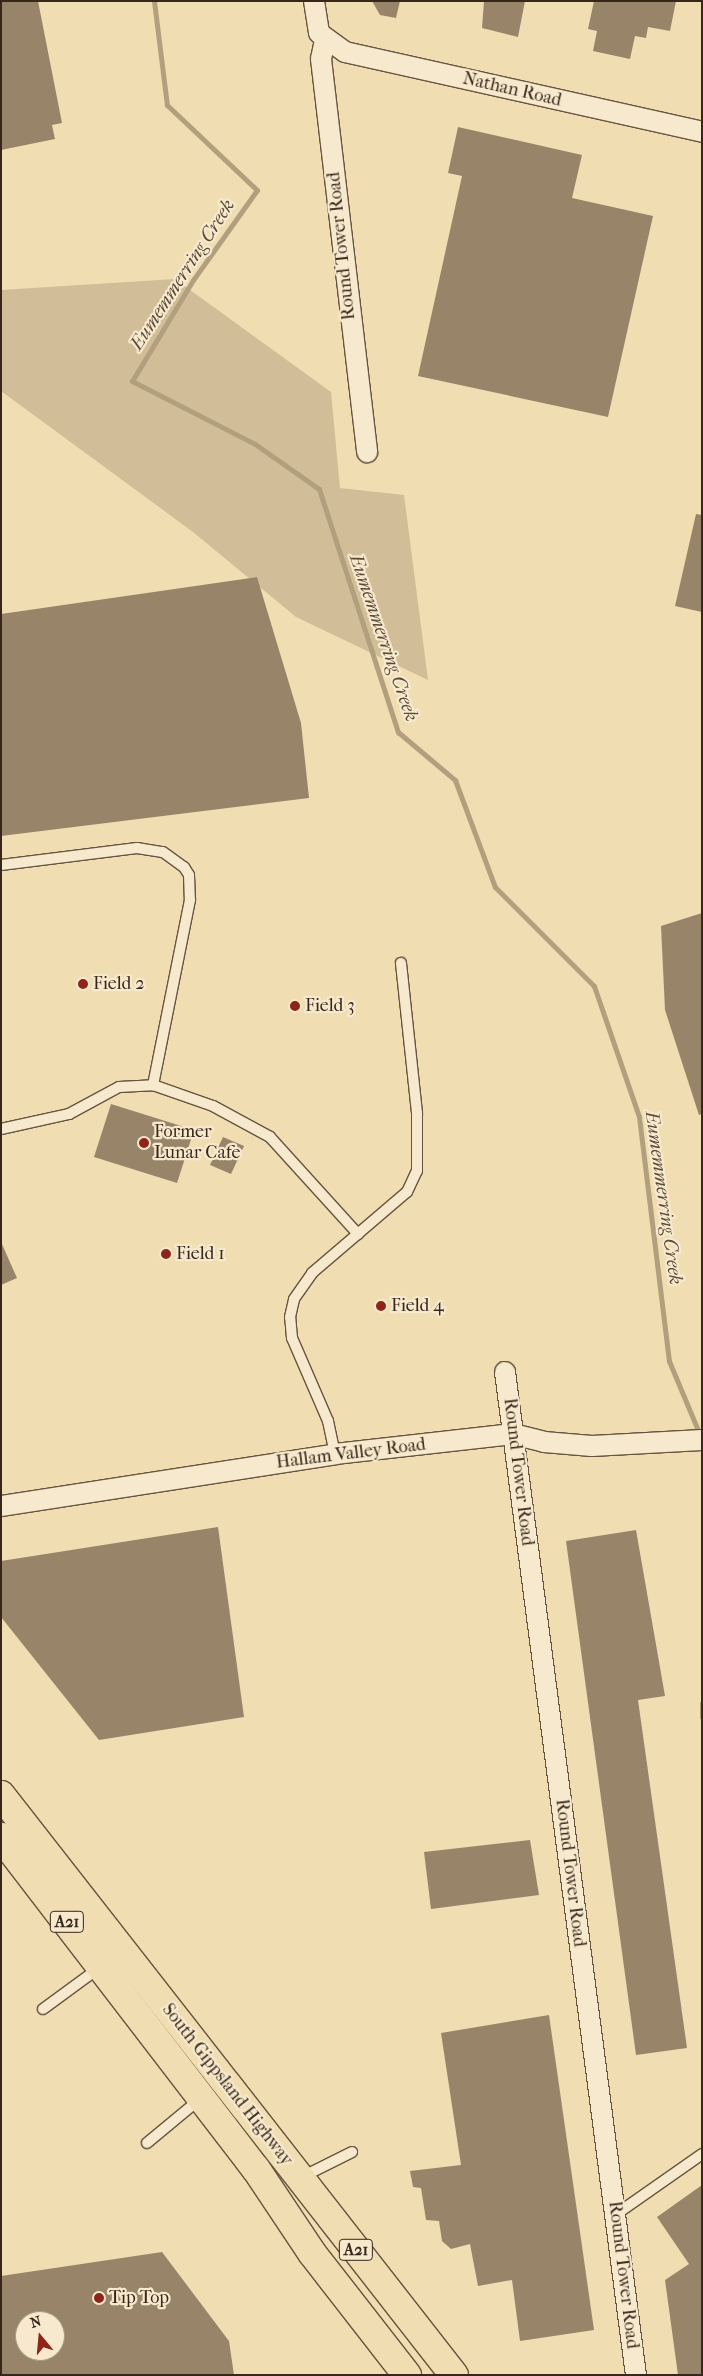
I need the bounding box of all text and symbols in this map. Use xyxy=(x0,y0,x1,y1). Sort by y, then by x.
street label: Nathan Road xyxy=(460,68,564,112)
street label: Round Tower Road xyxy=(323,171,361,321)
water label: Eumemmerring Creek xyxy=(126,195,240,355)
water label: Eumemmerring Creek xyxy=(344,551,422,725)
place label: Field 2 xyxy=(93,973,144,995)
marker: Field 2 xyxy=(77,978,89,990)
place label: Field 3 xyxy=(305,995,355,1017)
marker: Field 3 xyxy=(289,1000,301,1012)
water label: Eumemmerring Creek xyxy=(640,1110,686,1286)
place label: Former Lunar Cafe xyxy=(154,1122,240,1164)
marker: Former Lunar Cafe xyxy=(138,1137,150,1149)
place label: Field 1 xyxy=(176,1243,225,1265)
marker: Field 1 xyxy=(160,1248,172,1260)
place label: Field 4 xyxy=(391,1295,444,1317)
marker: Field 4 xyxy=(375,1300,387,1312)
street label: Round Tower Road xyxy=(498,1397,538,1547)
street label: Hallam Valley Road xyxy=(275,1434,427,1474)
street label: Round Tower Road xyxy=(550,1798,590,1948)
road number: A21 xyxy=(50,1908,84,1935)
street label: South Gippsland Highway xyxy=(157,2000,297,2170)
street label: Round Tower Road xyxy=(603,2200,643,2350)
road number: A21 xyxy=(338,2236,374,2264)
place label: Tip Top xyxy=(109,2287,169,2309)
marker: Tip Top xyxy=(93,2292,105,2304)
north arrow xyxy=(15,2311,65,2361)
text: N xyxy=(28,2312,43,2332)

